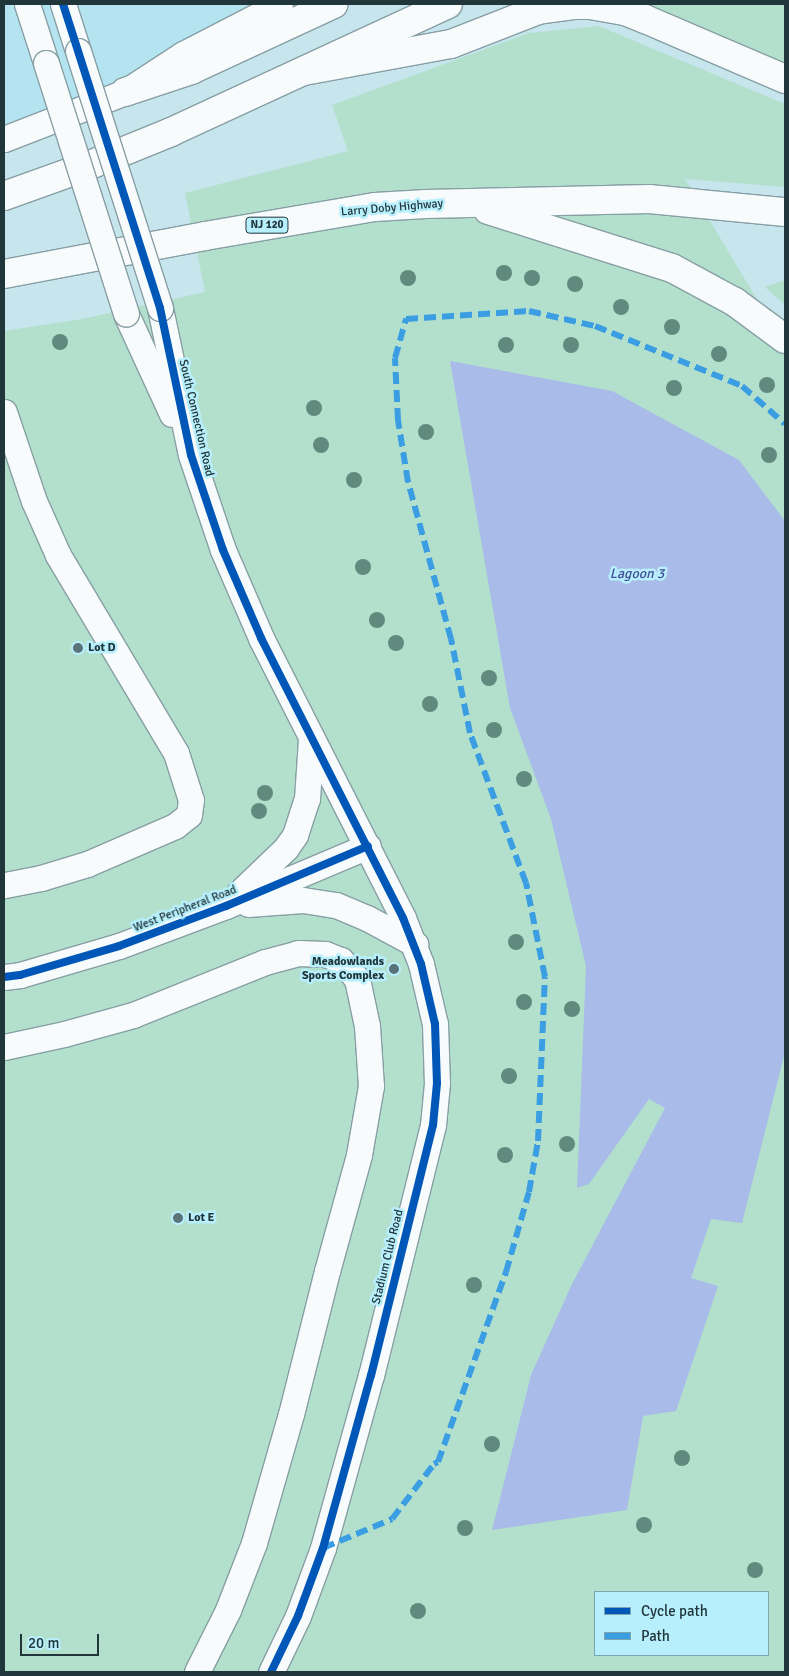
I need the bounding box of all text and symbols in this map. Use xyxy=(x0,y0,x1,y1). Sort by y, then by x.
street label: Larry Doby Highway xyxy=(340,196,444,220)
road number: NJ 120 xyxy=(244,216,290,234)
street label: South Connection Road xyxy=(176,358,216,478)
water label: Lagoon 3 xyxy=(610,566,664,582)
place label: Lot D xyxy=(88,641,116,655)
marker: Lot D xyxy=(72,642,84,654)
street label: West Peripheral Road xyxy=(131,883,239,935)
place label: Meadowlands Sports Complex xyxy=(302,955,384,983)
marker: Meadowlands Sports Complex xyxy=(388,963,400,975)
street label: Stadium Club Road xyxy=(369,1208,407,1306)
place label: Lot E xyxy=(188,1211,214,1225)
marker: Lot E xyxy=(172,1212,184,1224)
legend xyxy=(594,1591,769,1656)
text: Cycle path xyxy=(641,1602,708,1620)
scale bar xyxy=(22,1624,101,1656)
text: Path xyxy=(641,1627,670,1645)
text: 20 m xyxy=(28,1634,59,1652)

